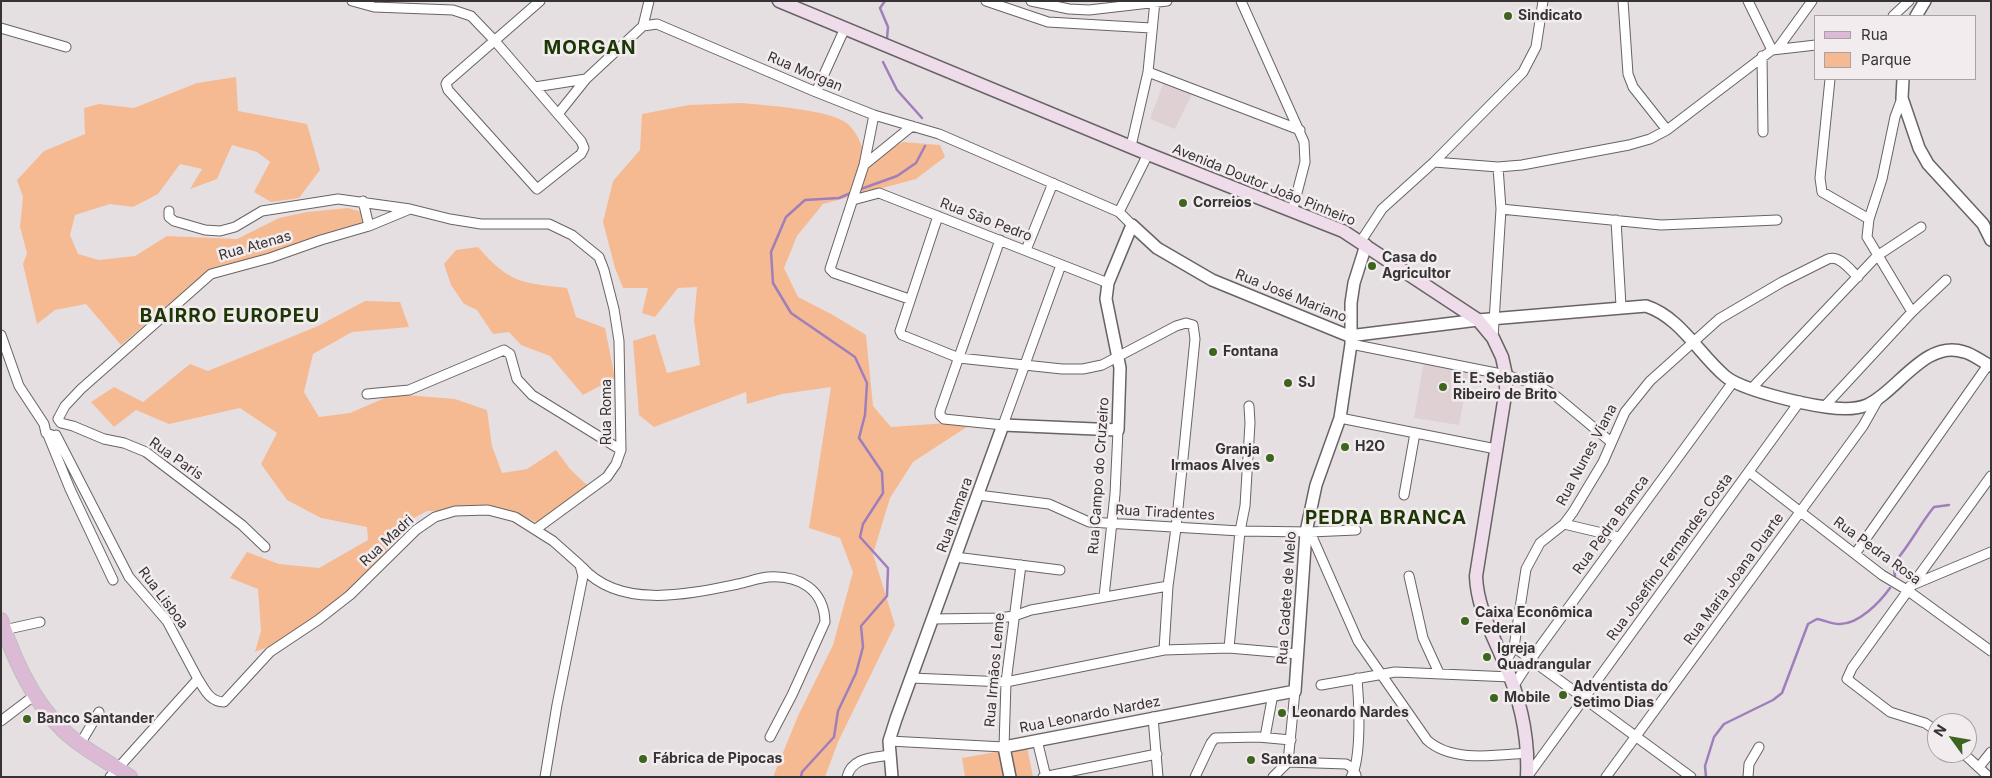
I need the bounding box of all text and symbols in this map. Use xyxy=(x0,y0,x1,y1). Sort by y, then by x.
place label: Sindicato xyxy=(1518,8,1582,24)
marker: Sindicato xyxy=(1502,10,1514,22)
legend xyxy=(1814,15,1977,80)
text: Rua xyxy=(1861,25,1888,44)
district label: MORGAN xyxy=(543,37,637,59)
street label: Rua Morgan xyxy=(765,49,845,95)
text: Parque xyxy=(1861,50,1911,69)
street label: Avenida Doutor João Pinheiro xyxy=(1170,141,1358,229)
street label: Rua São Pedro xyxy=(938,195,1034,245)
place label: Correios xyxy=(1193,195,1252,211)
marker: Correios xyxy=(1177,197,1189,209)
street label: Rua Atenas xyxy=(217,228,293,264)
place label: Casa do Agricultor xyxy=(1382,250,1451,282)
marker: Casa do Agricultor xyxy=(1366,260,1378,272)
street label: Rua José Mariano xyxy=(1233,266,1349,326)
district label: BAIRRO EUROPEU xyxy=(138,305,322,327)
place label: Fontana xyxy=(1223,344,1278,360)
marker: Fontana xyxy=(1207,346,1219,358)
place label: E. E. Sebastião Ribeiro de Brito xyxy=(1453,371,1557,404)
place label: SJ xyxy=(1298,375,1315,391)
marker: SJ xyxy=(1282,377,1294,389)
street label: Rua Roma xyxy=(599,379,615,445)
marker: E. E. Sebastião Ribeiro de Brito xyxy=(1437,381,1449,393)
street label: Rua Campo do Cruzeiro xyxy=(1085,397,1113,555)
street label: Rua Nunes Viana xyxy=(1553,401,1621,509)
street label: Rua Paris xyxy=(146,434,206,484)
place label: H2O xyxy=(1355,439,1385,455)
marker: H2O xyxy=(1339,441,1351,453)
place label: Granja Irmaos Alves xyxy=(1171,442,1260,474)
marker: Granja Irmaos Alves xyxy=(1264,452,1276,464)
street label: Rua Josefino Fernandes Costa xyxy=(1604,470,1736,644)
street label: Rua Pedra Branca xyxy=(1569,472,1653,578)
street label: Rua Itamara xyxy=(934,475,976,555)
street label: Rua Tiradentes xyxy=(1115,502,1215,524)
district label: PEDRA BRANCA xyxy=(1303,507,1469,529)
street label: Rua Maria Joana Duarte xyxy=(1680,510,1788,648)
street label: Rua Madri xyxy=(357,512,417,570)
street label: Rua Pedra Rosa xyxy=(1830,514,1924,588)
street label: Rua Cadete de Melo xyxy=(1274,531,1300,665)
street label: Rua Lisboa xyxy=(134,564,192,632)
place label: Caixa Econômica Federal xyxy=(1475,605,1593,638)
street label: Rua Irmãos Leme xyxy=(982,612,1008,728)
marker: Caixa Econômica Federal xyxy=(1459,615,1471,627)
place label: Igreja Quadrangular xyxy=(1497,641,1591,674)
marker: Igreja Quadrangular xyxy=(1481,651,1493,663)
place label: Adventista do Setimo Dias xyxy=(1573,679,1668,712)
marker: Adventista do Setimo Dias xyxy=(1557,689,1569,701)
place label: Mobile xyxy=(1504,690,1550,706)
marker: Mobile xyxy=(1488,692,1500,704)
street label: Rua Leonardo Nardez xyxy=(1018,693,1162,737)
place label: Leonardo Nardes xyxy=(1292,705,1409,721)
marker: Leonardo Nardes xyxy=(1276,707,1288,719)
place label: Banco Santander xyxy=(37,711,154,727)
marker: Banco Santander xyxy=(21,713,33,725)
north arrow xyxy=(1927,713,1977,763)
text: N xyxy=(1930,721,1950,739)
place label: Fábrica de Pipocas xyxy=(653,751,782,767)
place label: Santana xyxy=(1261,752,1317,768)
marker: Fábrica de Pipocas xyxy=(637,753,649,765)
marker: Santana xyxy=(1245,754,1257,766)

